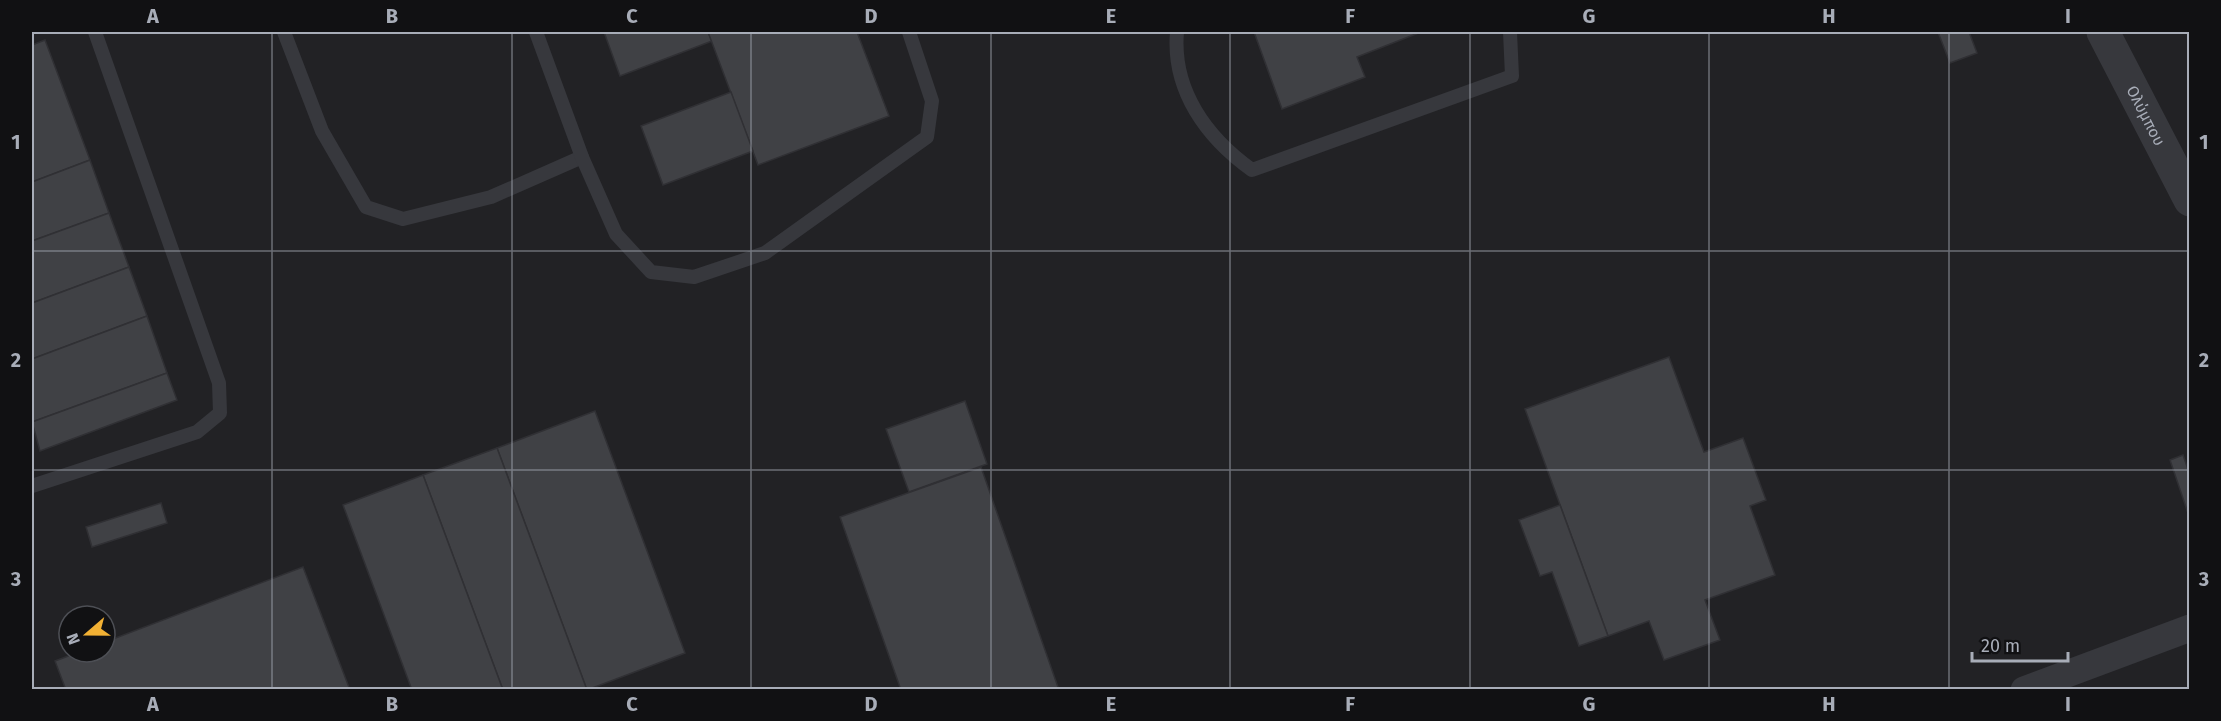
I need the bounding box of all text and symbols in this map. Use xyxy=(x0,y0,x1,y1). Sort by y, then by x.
text: A xyxy=(146,4,160,28)
text: B xyxy=(386,4,398,28)
text: C xyxy=(626,4,638,28)
text: D xyxy=(864,4,878,28)
text: E xyxy=(1106,4,1116,28)
text: F xyxy=(1345,4,1355,28)
text: G xyxy=(1583,4,1595,28)
text: H xyxy=(1822,4,1836,28)
text: I xyxy=(2065,4,2071,28)
street label: Ολύμπου xyxy=(2122,82,2169,149)
text: 1 xyxy=(11,130,21,154)
text: 1 xyxy=(2199,130,2209,154)
text: 2 xyxy=(11,348,21,372)
text: 2 xyxy=(2199,348,2209,372)
text: 3 xyxy=(10,567,21,591)
text: 3 xyxy=(2198,567,2209,591)
north arrow xyxy=(57,604,117,664)
scale bar xyxy=(1972,625,2068,663)
text: N xyxy=(63,631,84,647)
text: 20 m xyxy=(1981,635,2020,657)
text: A xyxy=(146,692,160,716)
text: B xyxy=(386,692,398,716)
text: C xyxy=(626,692,638,716)
text: D xyxy=(864,692,878,716)
text: E xyxy=(1106,692,1116,716)
text: F xyxy=(1345,692,1355,716)
text: G xyxy=(1583,692,1595,716)
text: H xyxy=(1822,692,1836,716)
text: I xyxy=(2065,692,2071,716)

